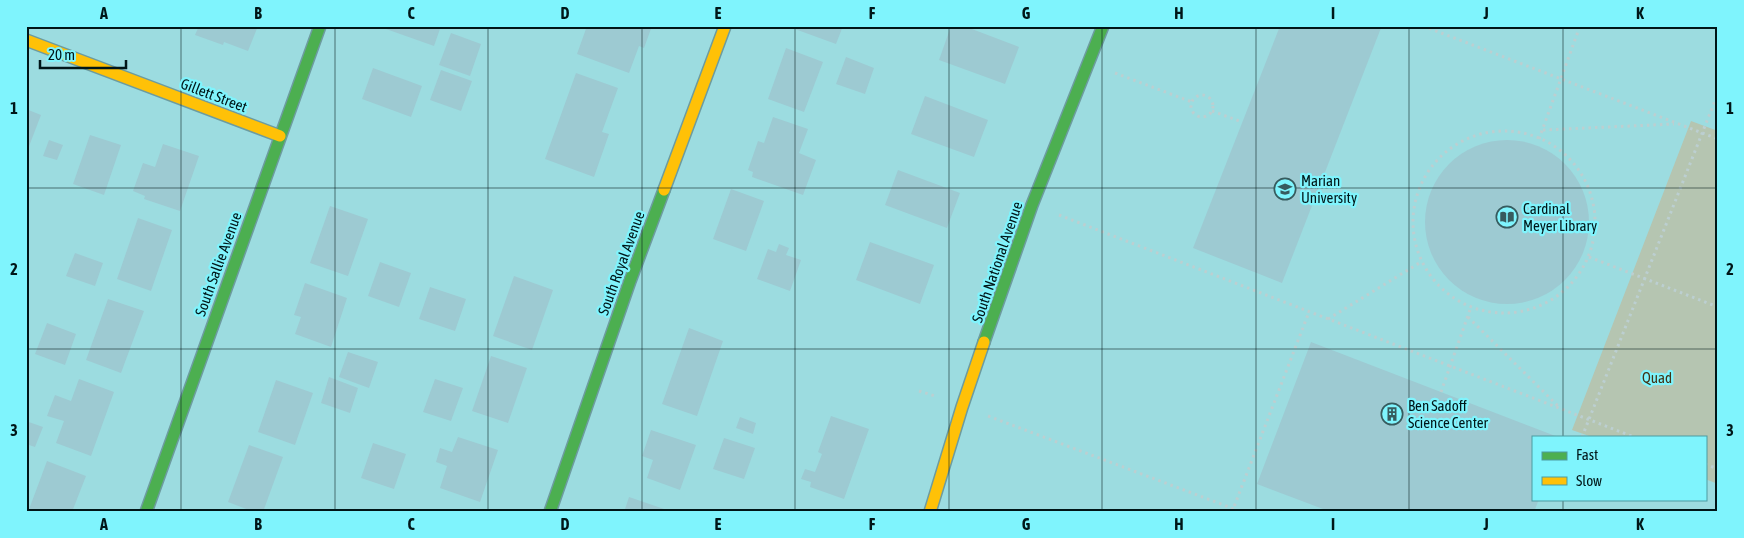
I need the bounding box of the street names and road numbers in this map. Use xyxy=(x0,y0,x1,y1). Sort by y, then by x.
street label: Gillett Street xyxy=(178,75,250,115)
street label: South National Avenue xyxy=(968,199,1026,325)
street label: South Royal Avenue xyxy=(594,209,648,317)
street label: South Sallie Avenue xyxy=(191,210,245,318)

